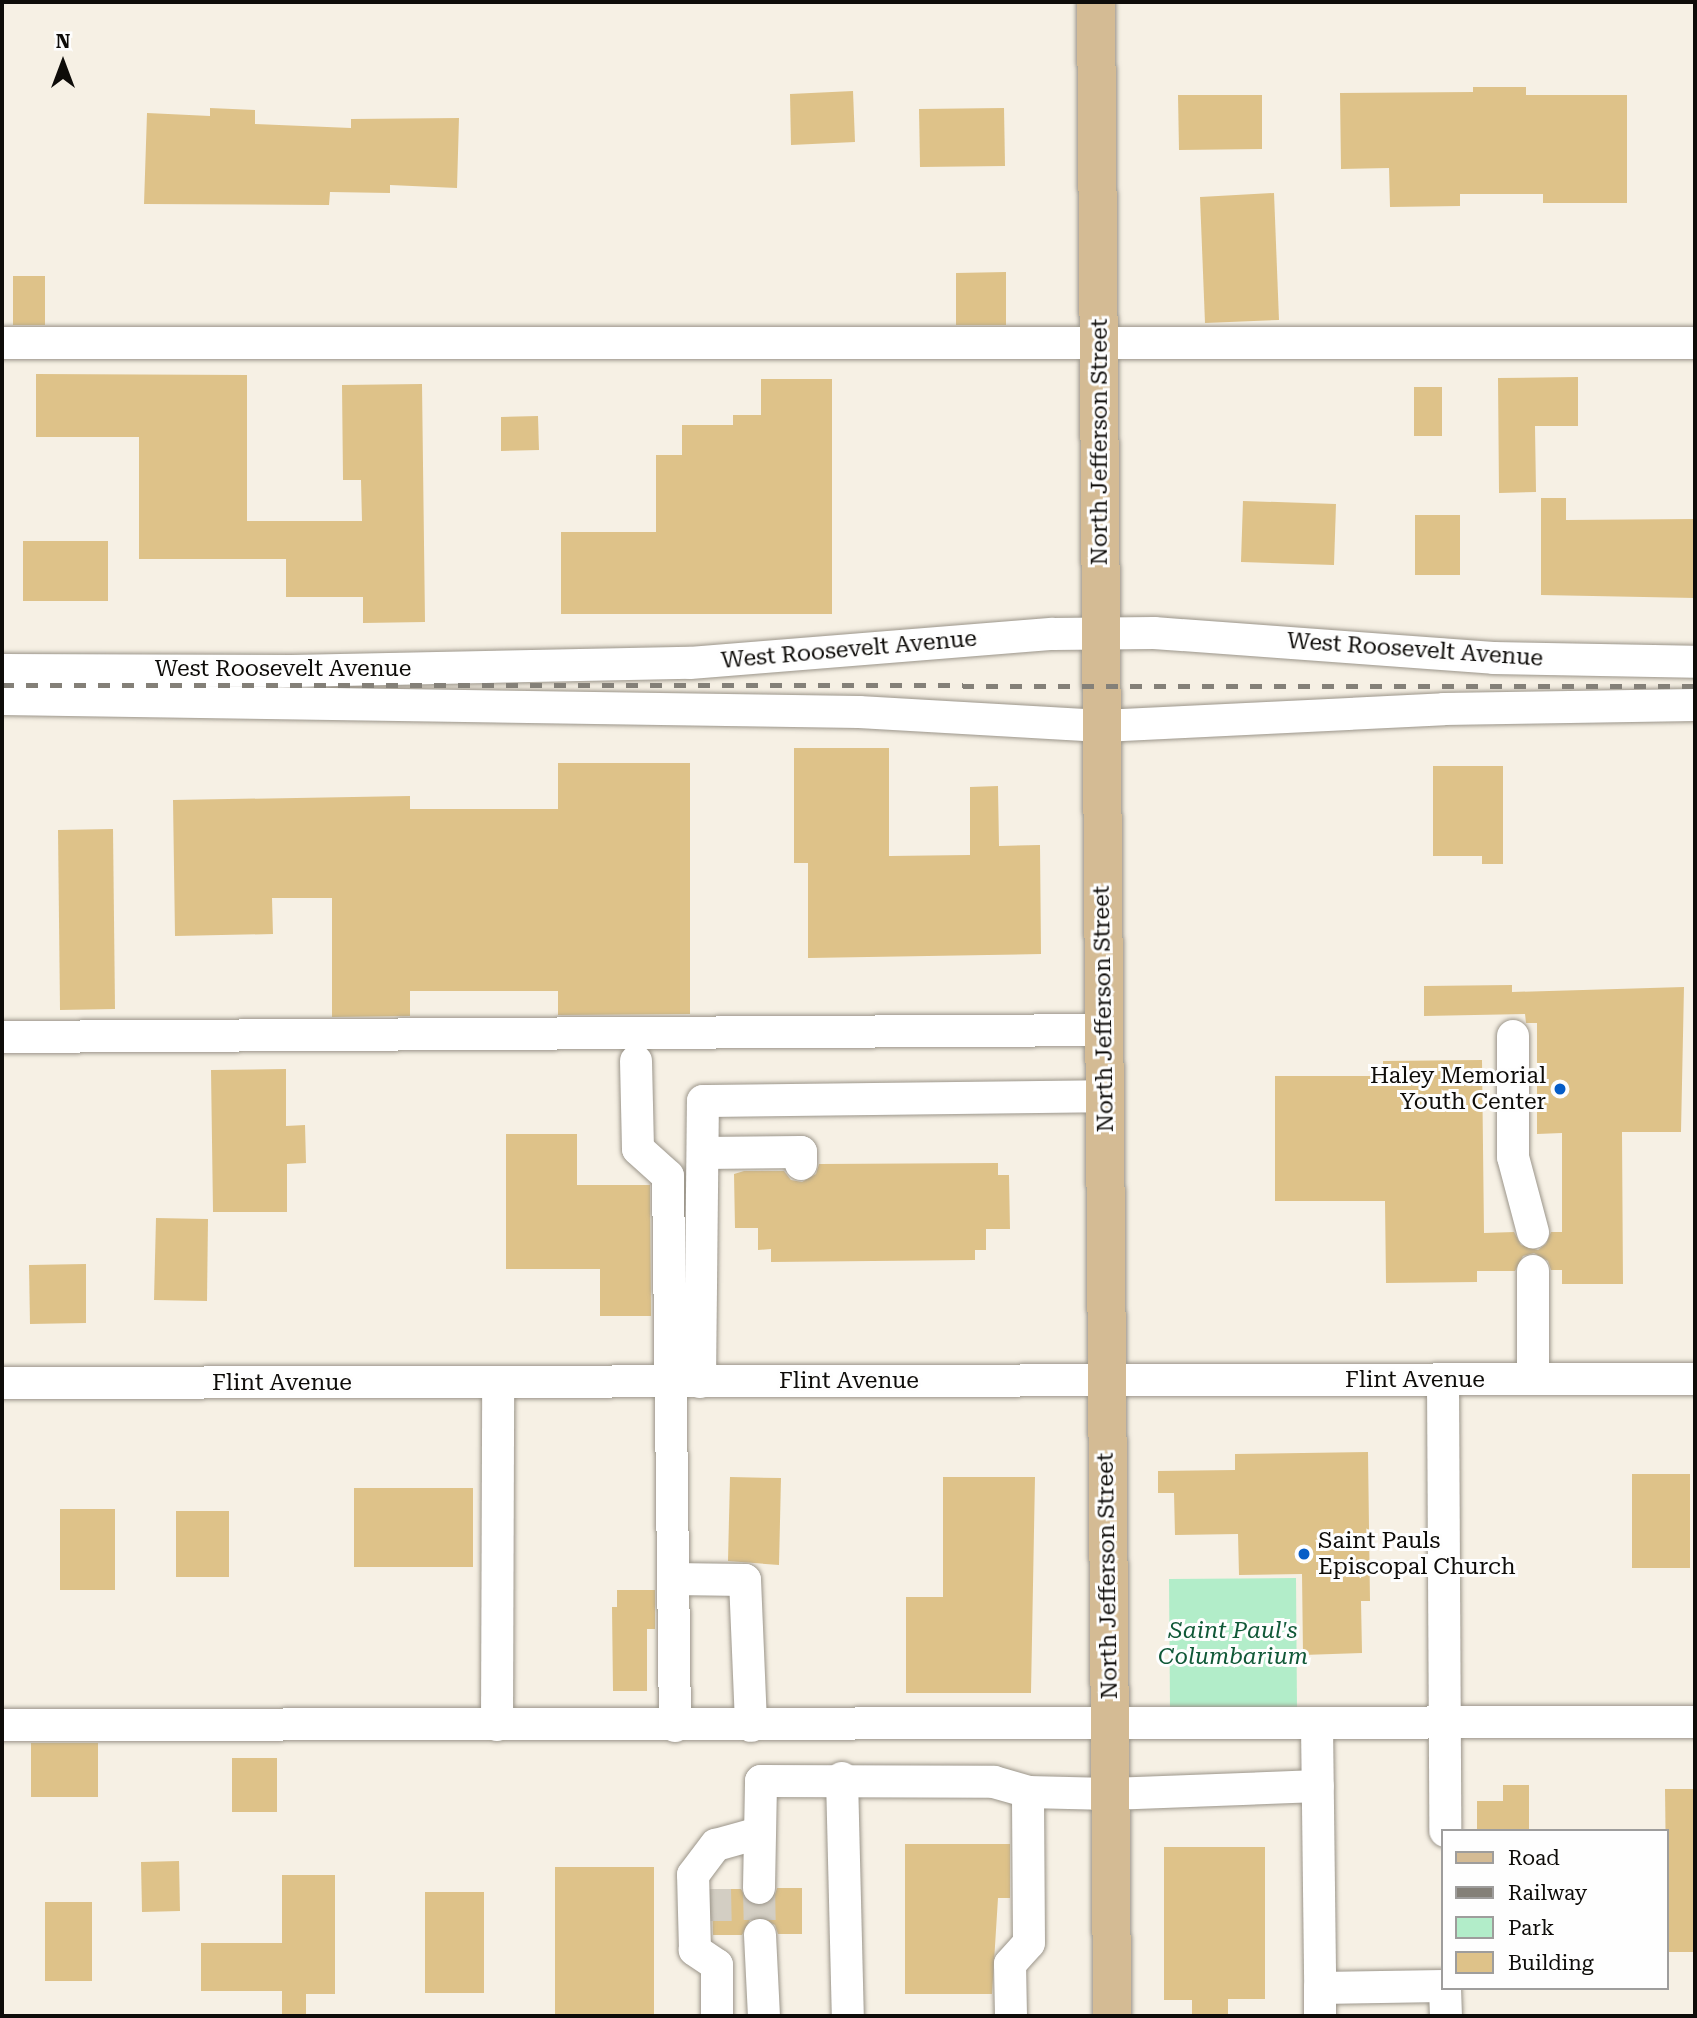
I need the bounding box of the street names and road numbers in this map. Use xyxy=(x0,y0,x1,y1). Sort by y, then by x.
street label: North Jefferson Street xyxy=(1086,319,1114,565)
street label: West Roosevelt Avenue xyxy=(720,625,978,675)
street label: West Roosevelt Avenue xyxy=(1286,627,1544,673)
street label: West Roosevelt Avenue xyxy=(155,655,411,683)
street label: North Jefferson Street xyxy=(1088,885,1120,1133)
street label: Flint Avenue xyxy=(1345,1366,1485,1394)
street label: Flint Avenue xyxy=(779,1367,919,1395)
street label: Flint Avenue xyxy=(212,1369,352,1397)
street label: North Jefferson Street xyxy=(1092,1452,1124,1700)

